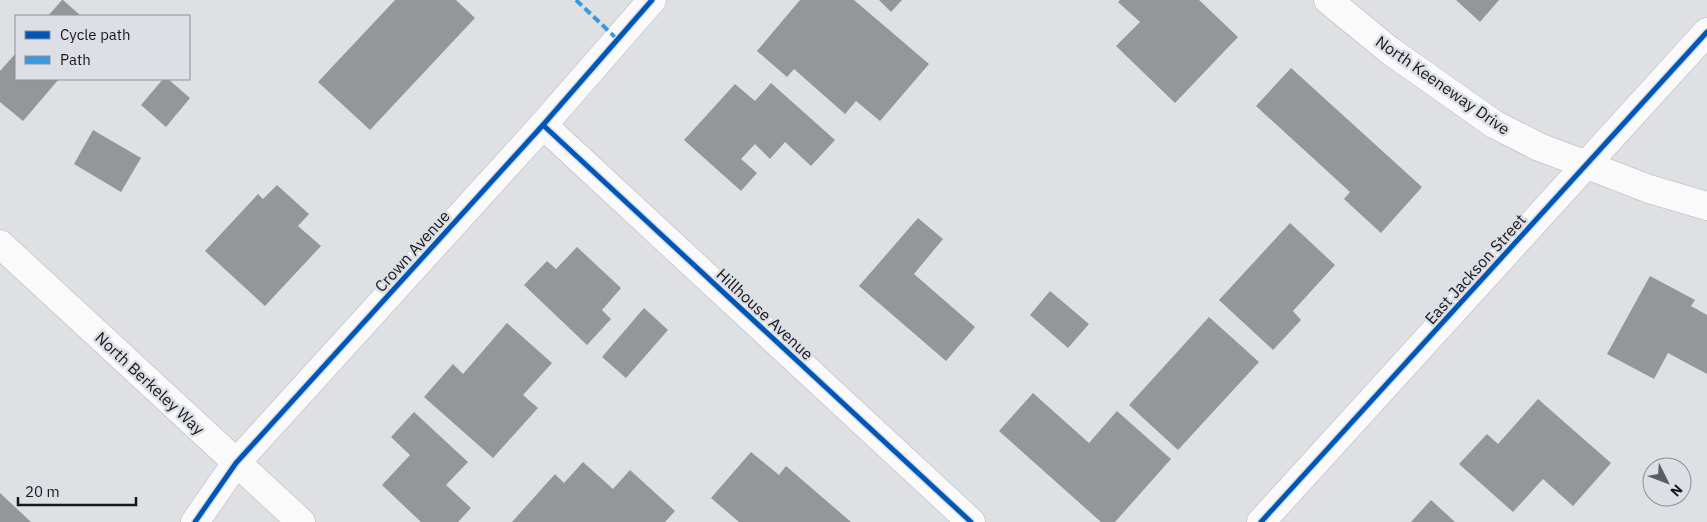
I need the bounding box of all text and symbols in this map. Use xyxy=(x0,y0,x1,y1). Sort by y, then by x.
legend xyxy=(15,15,190,80)
text: Cycle path xyxy=(60,25,131,44)
street label: North Keeneway Drive xyxy=(1372,31,1514,139)
text: Path xyxy=(60,50,91,69)
street label: Crown Avenue xyxy=(370,206,454,296)
street label: East Jackson Street xyxy=(1420,210,1530,328)
street label: Hillhouse Avenue xyxy=(713,264,818,364)
street label: North Berkeley Way xyxy=(91,327,209,439)
north arrow xyxy=(1642,457,1692,507)
scale bar xyxy=(18,474,135,506)
text: N xyxy=(1667,481,1687,500)
text: 20 m xyxy=(25,482,60,501)

